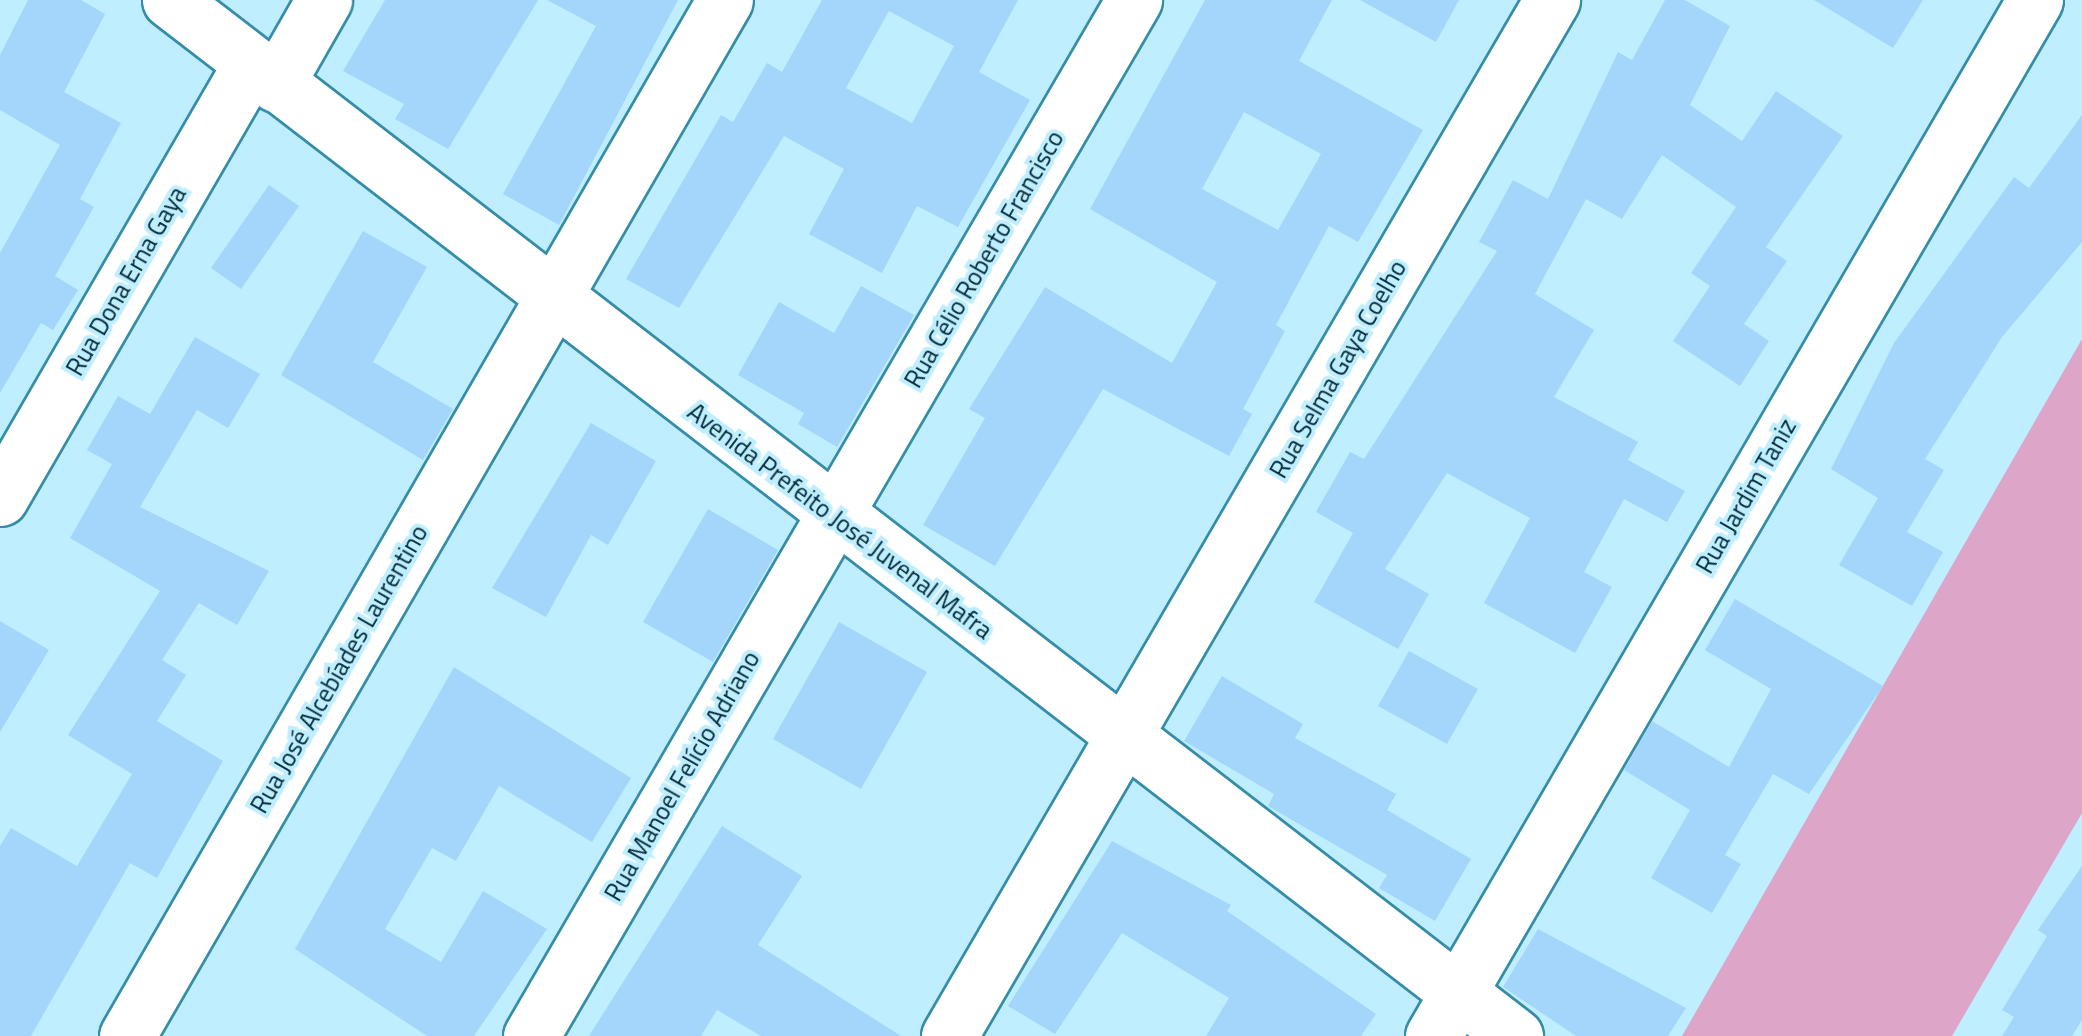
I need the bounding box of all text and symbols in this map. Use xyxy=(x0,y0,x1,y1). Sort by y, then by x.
street label: Rua Célio Roberto Francisco xyxy=(898,125,1070,393)
street label: Rua Dona Erna Gaya xyxy=(60,181,192,381)
street label: Rua Selma Gaya Coelho xyxy=(1263,255,1413,483)
street label: Avenida Prefeito José Juvenal Mafra xyxy=(682,397,998,645)
street label: Rua Jardim Taniz xyxy=(1690,413,1802,579)
street label: Rua José Alcebíades Laurentino xyxy=(244,520,434,818)
street label: Rua Manoel Felício Adriano xyxy=(598,646,766,906)

